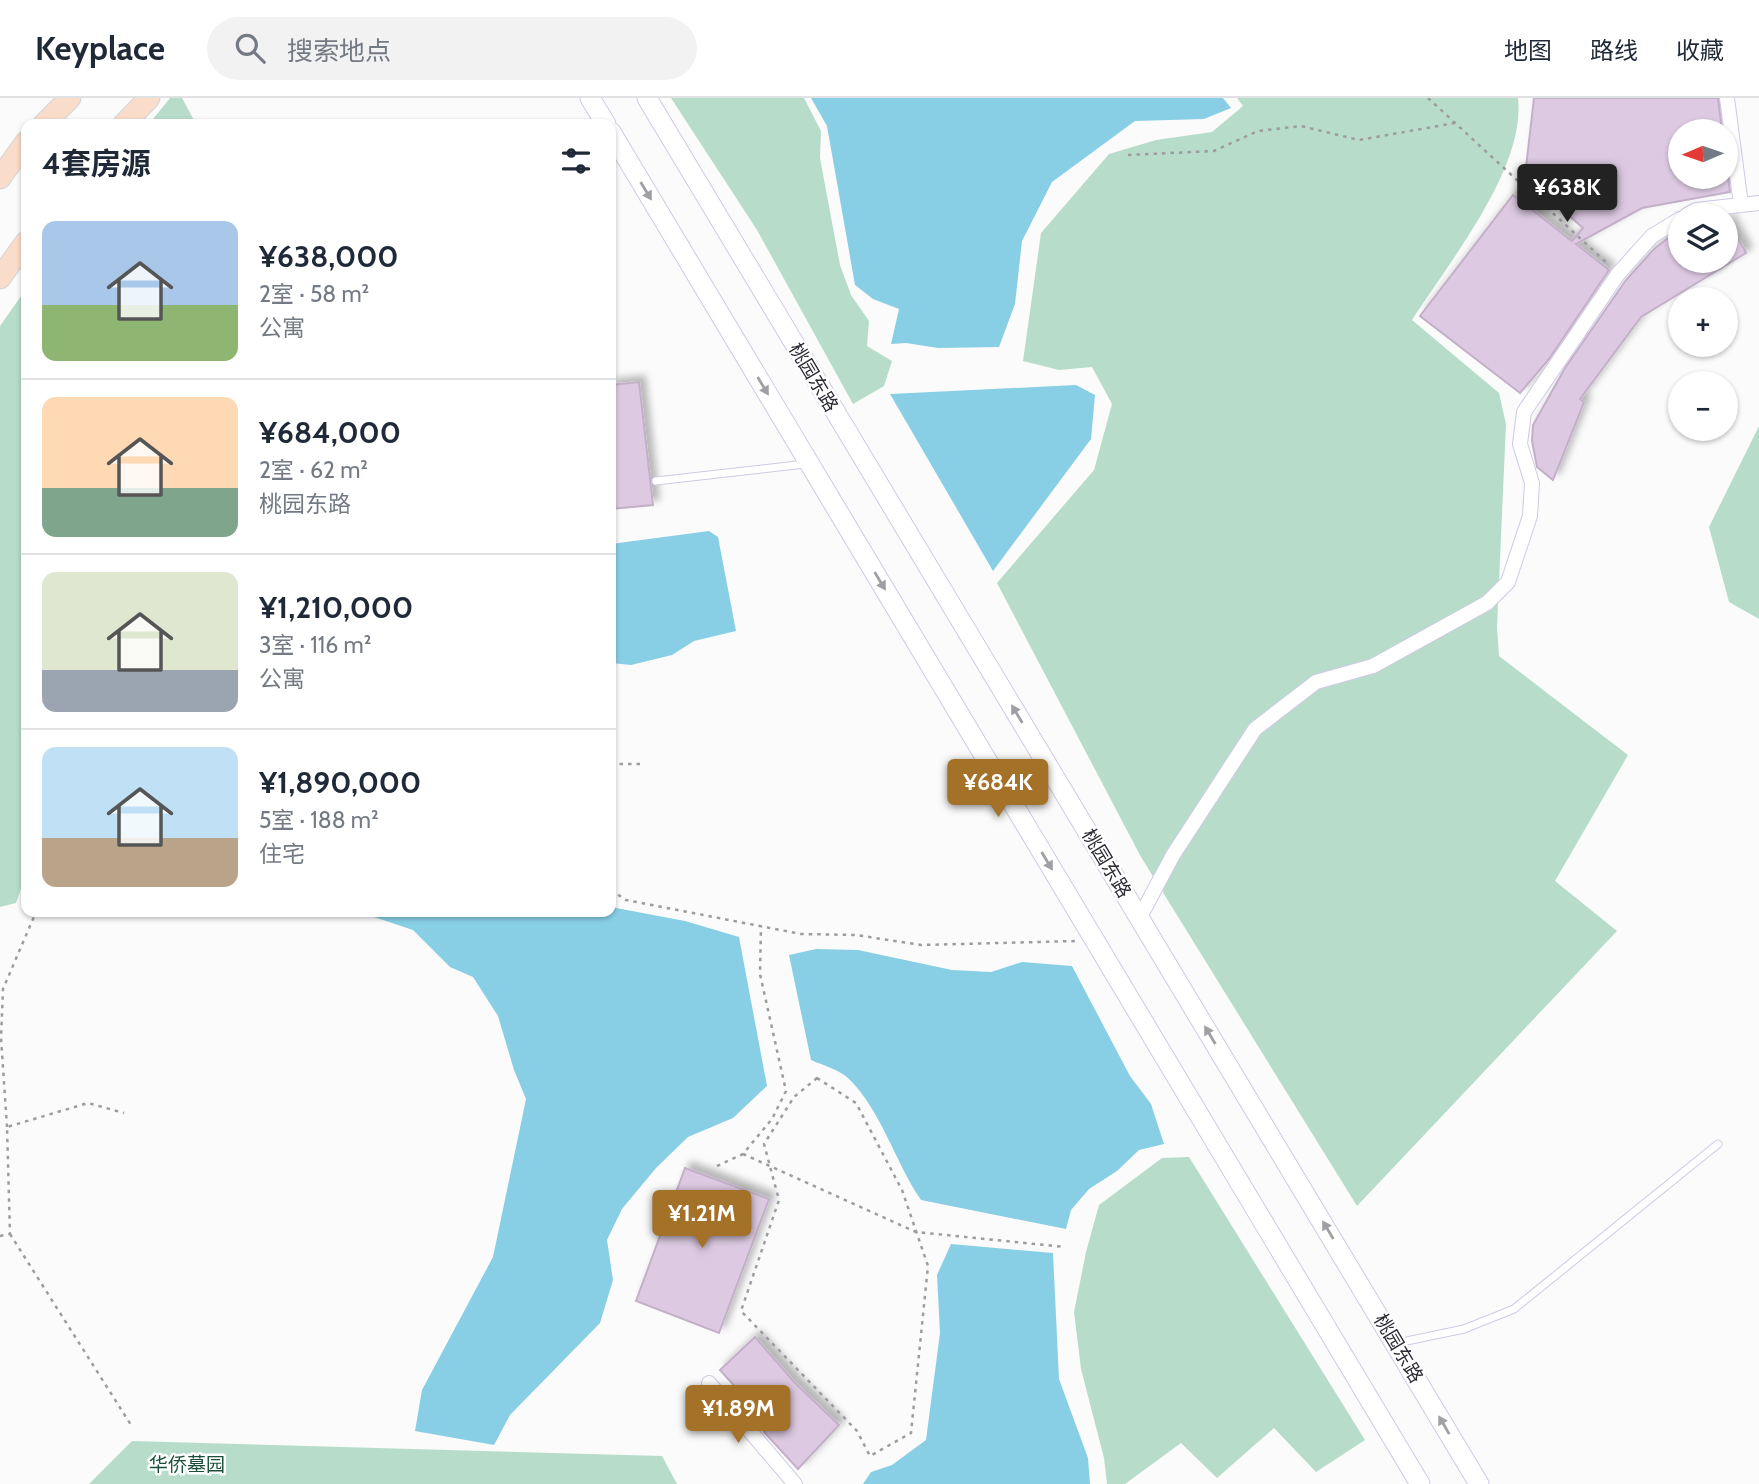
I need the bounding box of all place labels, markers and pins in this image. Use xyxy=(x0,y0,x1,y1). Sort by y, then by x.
pin: ¥638K xyxy=(1518,164,1616,224)
pin: ¥684K xyxy=(949,760,1047,819)
pin: ¥1.21M xyxy=(645,1190,759,1250)
pin: ¥1.89M xyxy=(681,1386,795,1445)

